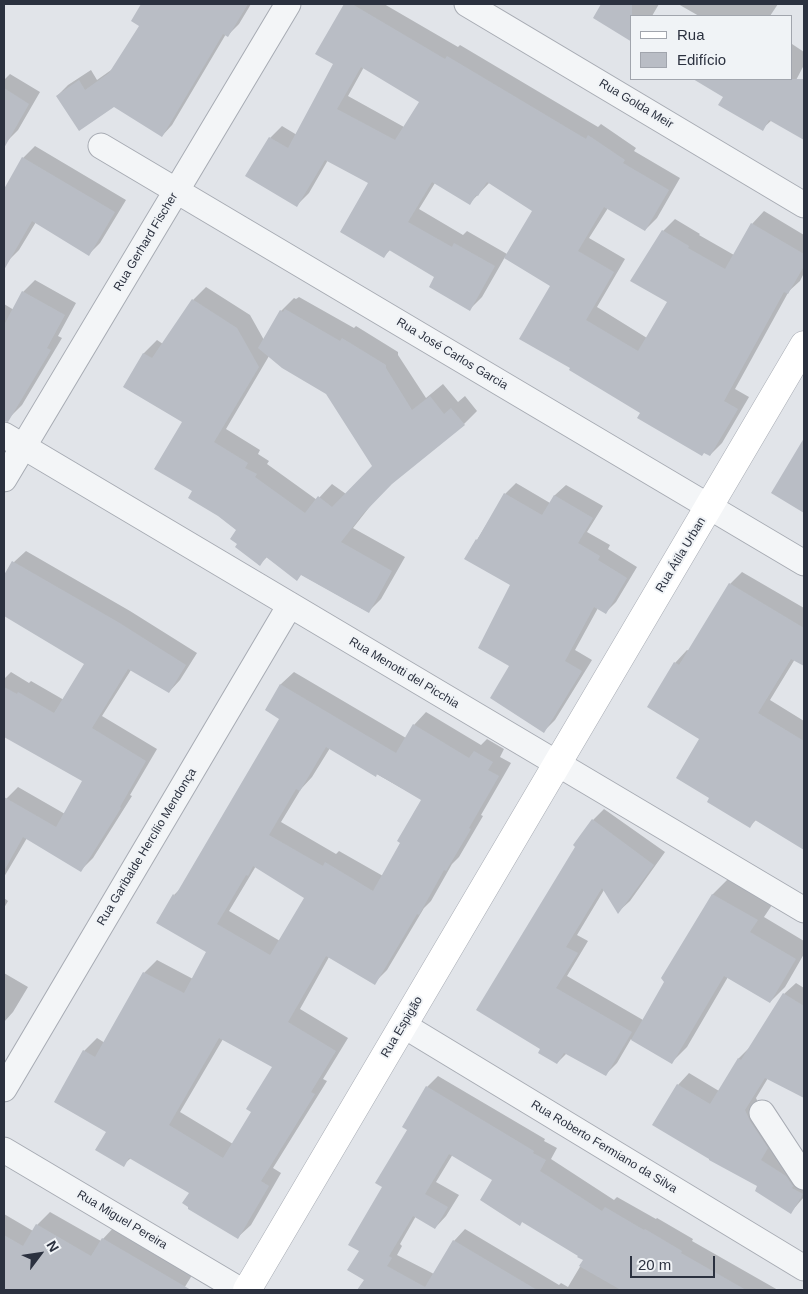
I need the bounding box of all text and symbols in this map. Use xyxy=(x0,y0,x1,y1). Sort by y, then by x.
legend xyxy=(630,15,793,80)
text: Rua xyxy=(677,26,705,43)
text: Edifício xyxy=(677,51,726,68)
street label: Rua Golda Meir xyxy=(596,76,676,132)
street label: Rua Gerhard Fischer xyxy=(111,190,181,294)
street label: Rua José Carlos Garcia xyxy=(394,315,510,393)
street label: Rua Átila Urban xyxy=(653,515,709,595)
street label: Rua Menotti del Picchia xyxy=(346,634,462,712)
street label: Rua Garibalde Hercílio Mendonça xyxy=(94,766,200,928)
street label: Rua Espigão xyxy=(378,994,426,1060)
street label: Rua Roberto Fermiano da Silva xyxy=(528,1098,680,1196)
street label: Rua Miguel Pereira xyxy=(74,1187,170,1253)
north arrow xyxy=(15,1229,65,1279)
text: N xyxy=(43,1238,62,1255)
scale bar xyxy=(633,1246,718,1278)
text: 20 m xyxy=(638,1256,671,1273)

